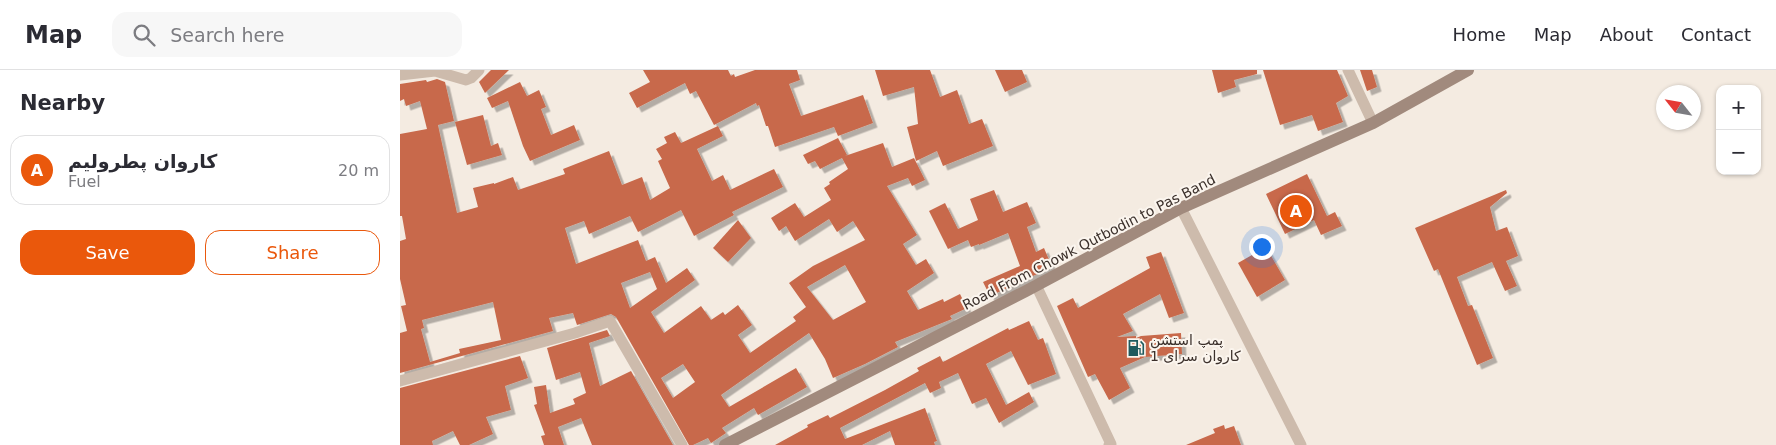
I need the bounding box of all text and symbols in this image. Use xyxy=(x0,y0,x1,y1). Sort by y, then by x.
search box xyxy=(112,12,462,57)
text: Map xyxy=(25,21,82,49)
icon: search xyxy=(130,21,158,49)
text: Search here xyxy=(170,24,284,46)
text: Home xyxy=(1453,24,1506,45)
text: Map xyxy=(1534,24,1572,45)
text: About xyxy=(1600,24,1653,45)
text: Contact xyxy=(1681,24,1751,45)
north arrow xyxy=(1656,85,1701,130)
map controls xyxy=(1716,85,1761,175)
button: + xyxy=(1716,85,1761,130)
text: Nearby xyxy=(20,91,105,115)
button: − xyxy=(1716,130,1761,175)
text: کاروان پطرولیم xyxy=(68,150,217,172)
text: A xyxy=(31,161,43,180)
text: 20 m xyxy=(338,161,379,180)
street label: Road From Chowk Qutbodin to Pas Band xyxy=(960,171,1218,313)
text: Fuel xyxy=(68,172,101,191)
pin: A xyxy=(1280,192,1312,230)
button: Save xyxy=(20,230,195,275)
button: Share xyxy=(205,230,380,275)
your location xyxy=(1249,234,1275,260)
place label: پمپ استشن کاروان سرای 1 xyxy=(1150,332,1241,365)
fuel station icon: پمپ استشن کاروان سرای 1 xyxy=(1126,338,1146,358)

